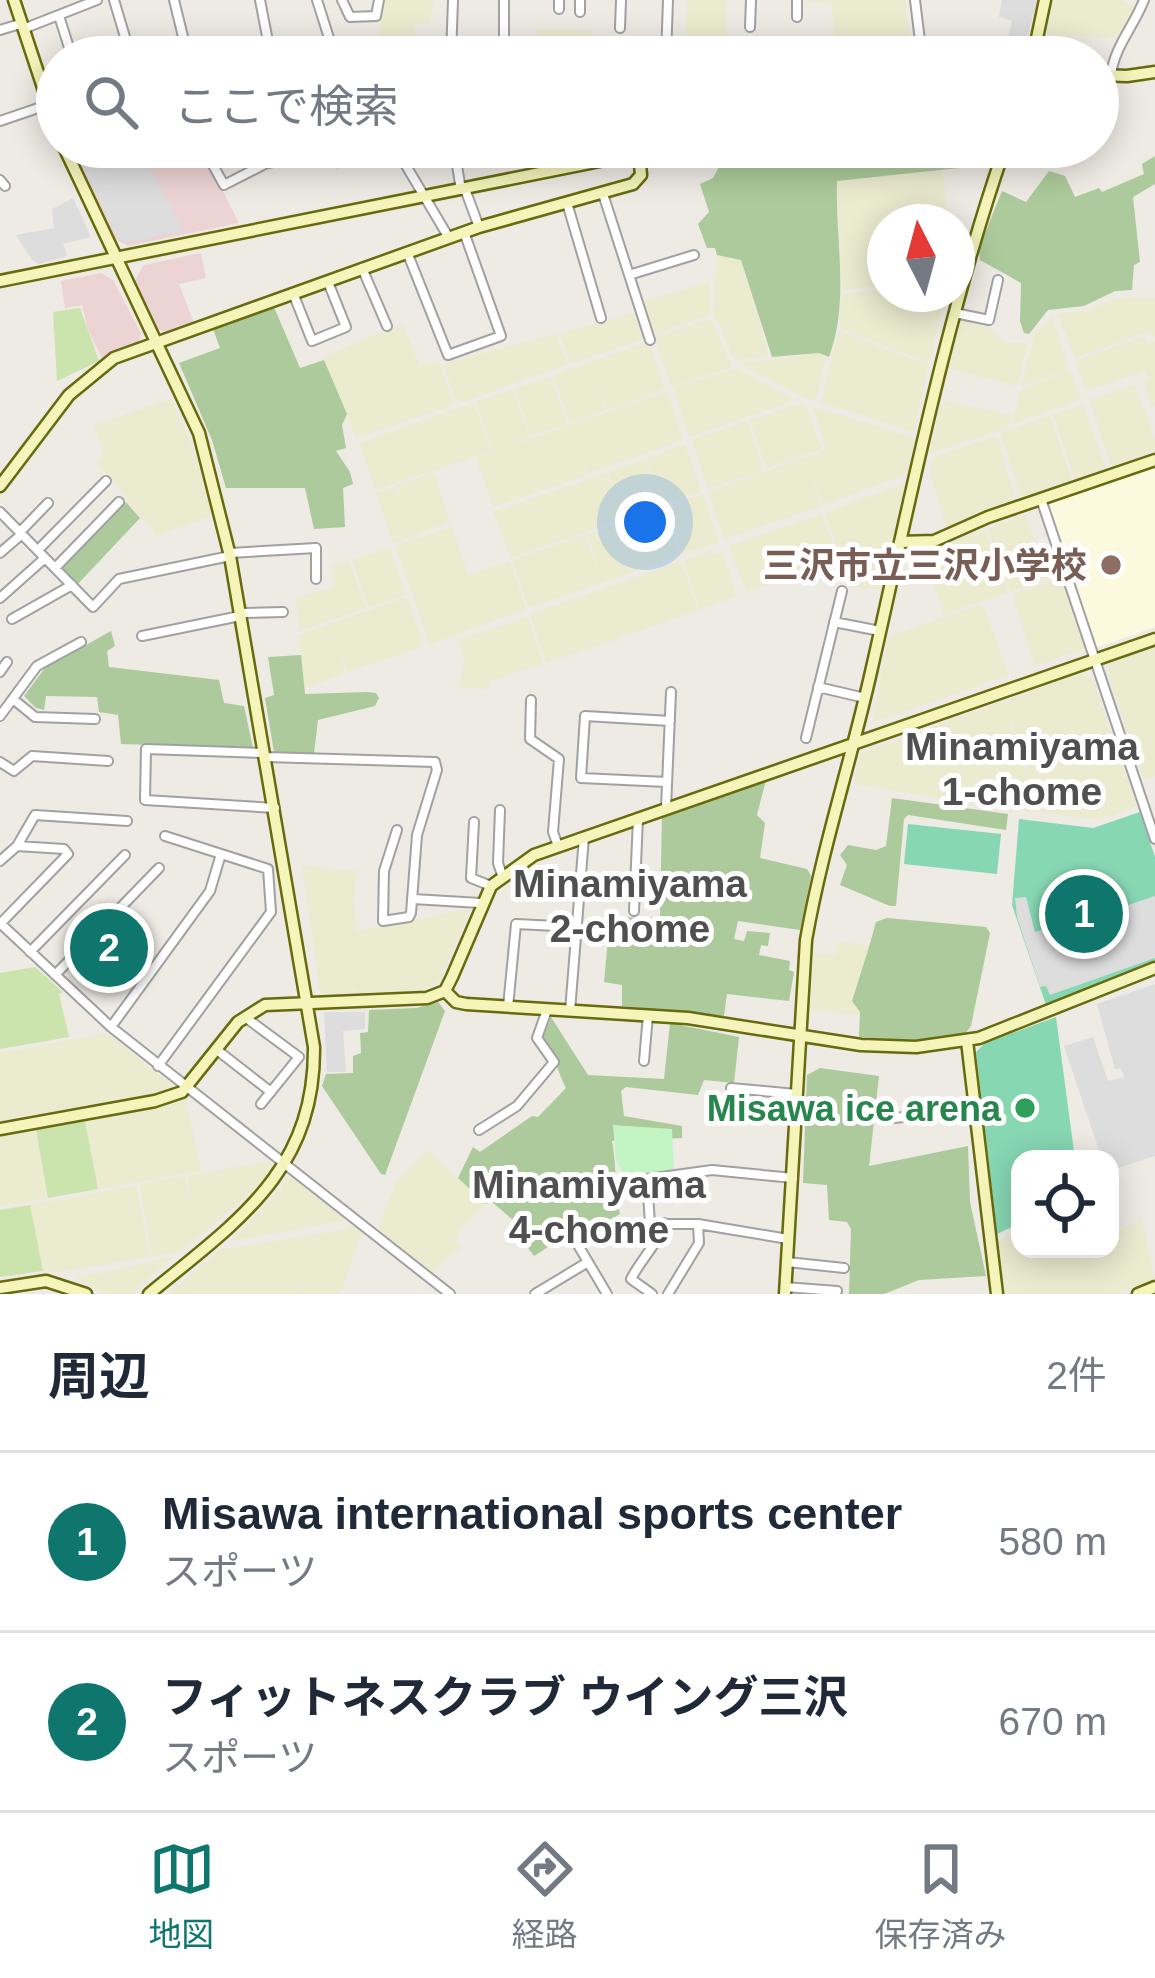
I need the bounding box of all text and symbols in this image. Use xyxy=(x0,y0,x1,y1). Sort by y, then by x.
search box xyxy=(36,36,1119,168)
icon: search xyxy=(78,69,144,135)
text: ここで検索 xyxy=(174,81,399,132)
north arrow xyxy=(867,204,975,312)
your location xyxy=(615,492,675,552)
place label: 三沢市立三沢小学校 xyxy=(763,545,1087,586)
marker: 三沢市立三沢小学校 xyxy=(1098,552,1124,578)
district label: Minamiyama 1-chome xyxy=(905,725,1139,813)
district label: Minamiyama 2-chome xyxy=(513,862,747,950)
pin: 1 xyxy=(1045,869,1123,959)
pin: 2 xyxy=(70,903,148,993)
place label: Misawa ice arena xyxy=(707,1088,1002,1129)
marker: Misawa ice arena xyxy=(1012,1095,1038,1121)
map controls xyxy=(1011,1150,1119,1258)
button: locate xyxy=(1011,1150,1119,1258)
district label: Minamiyama 4-chome xyxy=(472,1163,706,1251)
text: 周辺 xyxy=(48,1348,150,1405)
text: 2件 xyxy=(1046,1354,1107,1397)
text: Misawa international sports center xyxy=(162,1488,902,1539)
text: 1 xyxy=(76,1520,98,1563)
text: 580 m xyxy=(999,1520,1107,1563)
text: スポーツ xyxy=(162,1550,317,1593)
text: フィットネスクラブ ウイング三沢 xyxy=(162,1672,849,1723)
text: 2 xyxy=(76,1700,98,1743)
text: 670 m xyxy=(999,1700,1107,1743)
text: スポーツ xyxy=(162,1736,317,1779)
tab: 地図 xyxy=(149,1836,215,1956)
tab: 経路 xyxy=(512,1836,578,1956)
tab: 保存済み xyxy=(875,1836,1007,1956)

